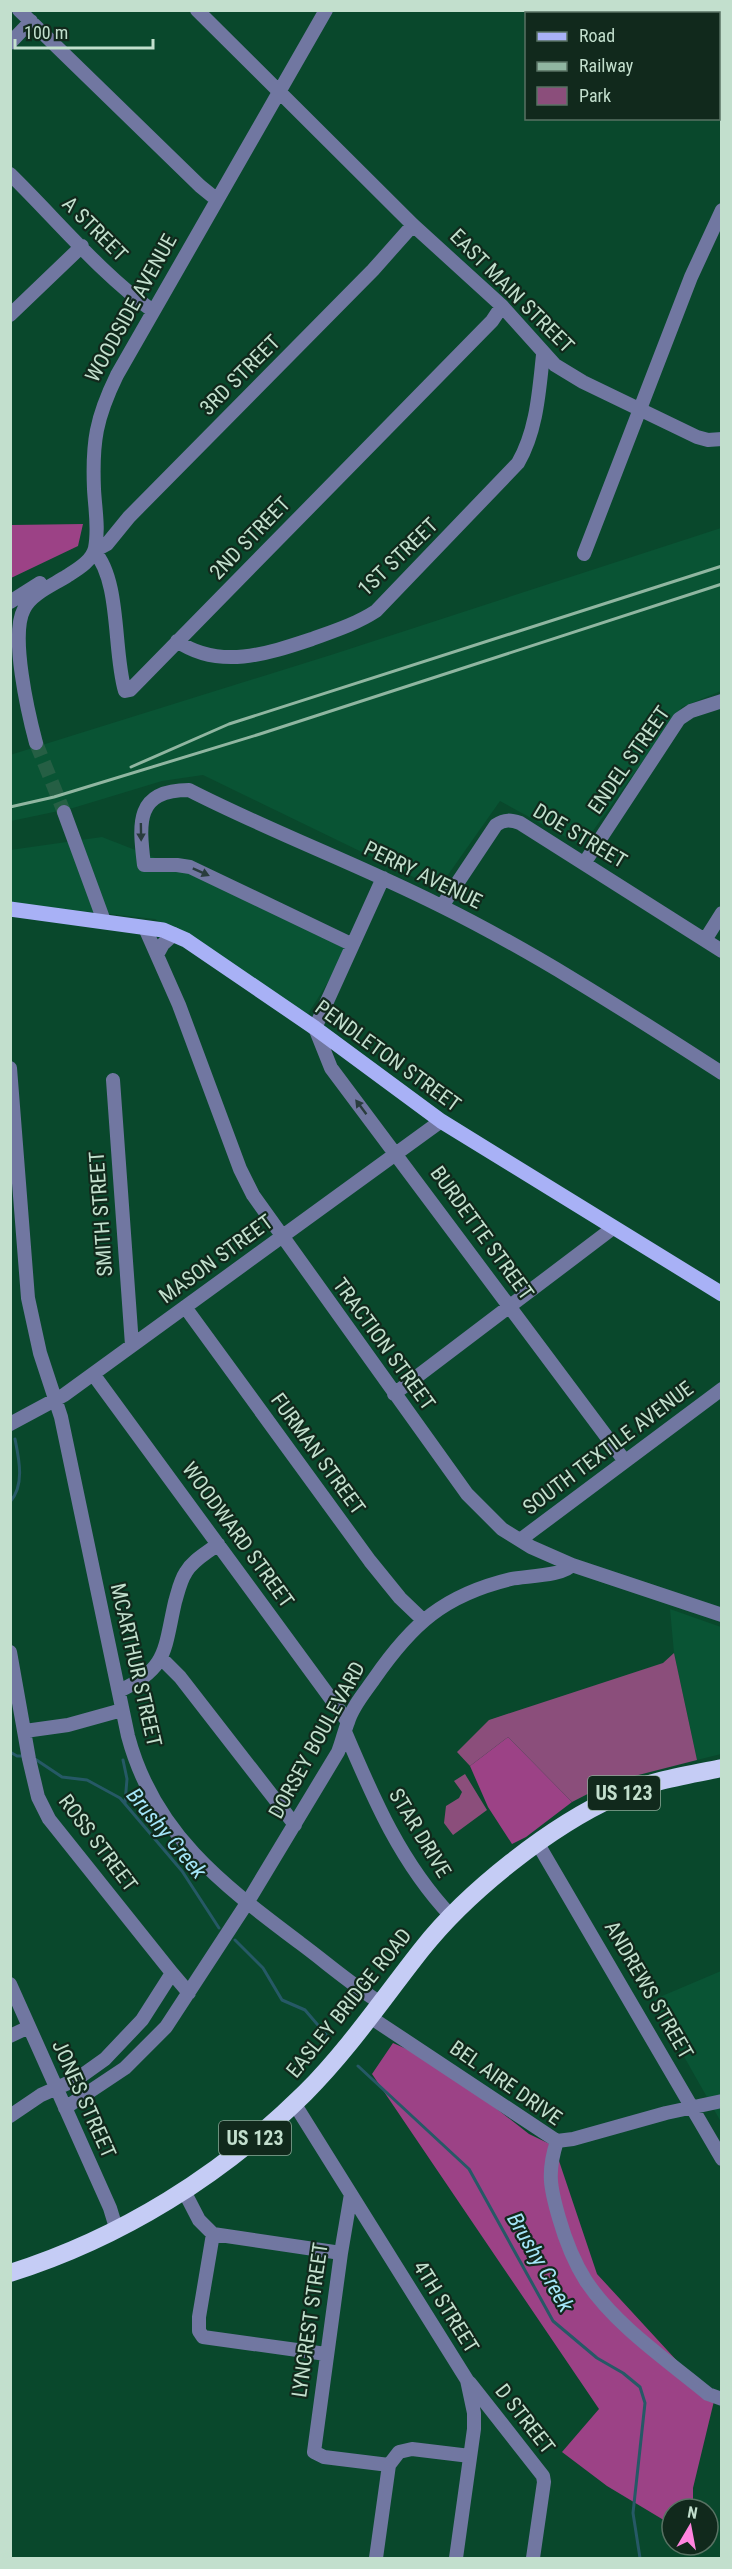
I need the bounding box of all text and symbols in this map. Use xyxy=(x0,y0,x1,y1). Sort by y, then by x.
scale bar xyxy=(15,12,153,50)
legend xyxy=(525,12,720,120)
text: 100 m xyxy=(24,22,68,43)
text: Road xyxy=(579,25,615,46)
text: Railway xyxy=(579,55,634,76)
text: Park xyxy=(579,85,611,106)
street label: A STREET xyxy=(58,192,132,266)
street label: EAST MAIN STREET xyxy=(445,224,579,358)
street label: WOODSIDE AVENUE xyxy=(80,230,182,386)
street label: 3RD STREET xyxy=(195,330,285,420)
street label: 2ND STREET xyxy=(205,492,295,584)
street label: 1ST STREET xyxy=(353,513,443,601)
street label: ENDEL STREET xyxy=(583,702,675,818)
street label: DOE STREET xyxy=(529,799,631,873)
one-way arrow xyxy=(136,823,146,842)
street label: PERRY AVENUE xyxy=(360,836,486,914)
one-way arrow xyxy=(192,867,210,877)
street label: PENDLETON STREET xyxy=(311,995,465,1117)
one-way arrow xyxy=(356,1100,368,1115)
street label: SMITH STREET xyxy=(85,1151,117,1277)
street label: BURDETTE STREET xyxy=(425,1162,539,1305)
street label: MASON STREET xyxy=(155,1210,278,1308)
street label: TRACTION STREET xyxy=(328,1273,440,1415)
street label: SOUTH TEXTILE AVENUE xyxy=(518,1376,698,1520)
street label: FURMAN STREET xyxy=(266,1389,370,1519)
street label: WOODWARD STREET xyxy=(177,1458,299,1612)
street label: MCARTHUR STREET xyxy=(106,1581,166,1749)
street label: DORSEY BOULEVARD xyxy=(264,1657,370,1823)
road number: US 123 xyxy=(588,1776,660,1810)
water label: Brushy Creek xyxy=(122,1783,212,1884)
street label: STAR DRIVE xyxy=(384,1784,456,1882)
street label: ROSS STREET xyxy=(54,1790,142,1896)
street label: ANDREWS STREET xyxy=(600,1917,698,2063)
street label: EASLEY BRIDGE ROAD xyxy=(282,1924,416,2082)
street label: JONES STREET xyxy=(47,2036,121,2162)
street label: BEL AIRE DRIVE xyxy=(445,2036,567,2130)
road number: US 123 xyxy=(219,2121,291,2155)
water label: Brushy Creek xyxy=(502,2208,579,2317)
street label: LYNCREST STREET xyxy=(287,2241,333,2399)
street label: 4TH STREET xyxy=(408,2256,484,2358)
street label: D STREET xyxy=(490,2379,560,2459)
north arrow xyxy=(660,2497,720,2557)
text: N xyxy=(686,2503,699,2523)

